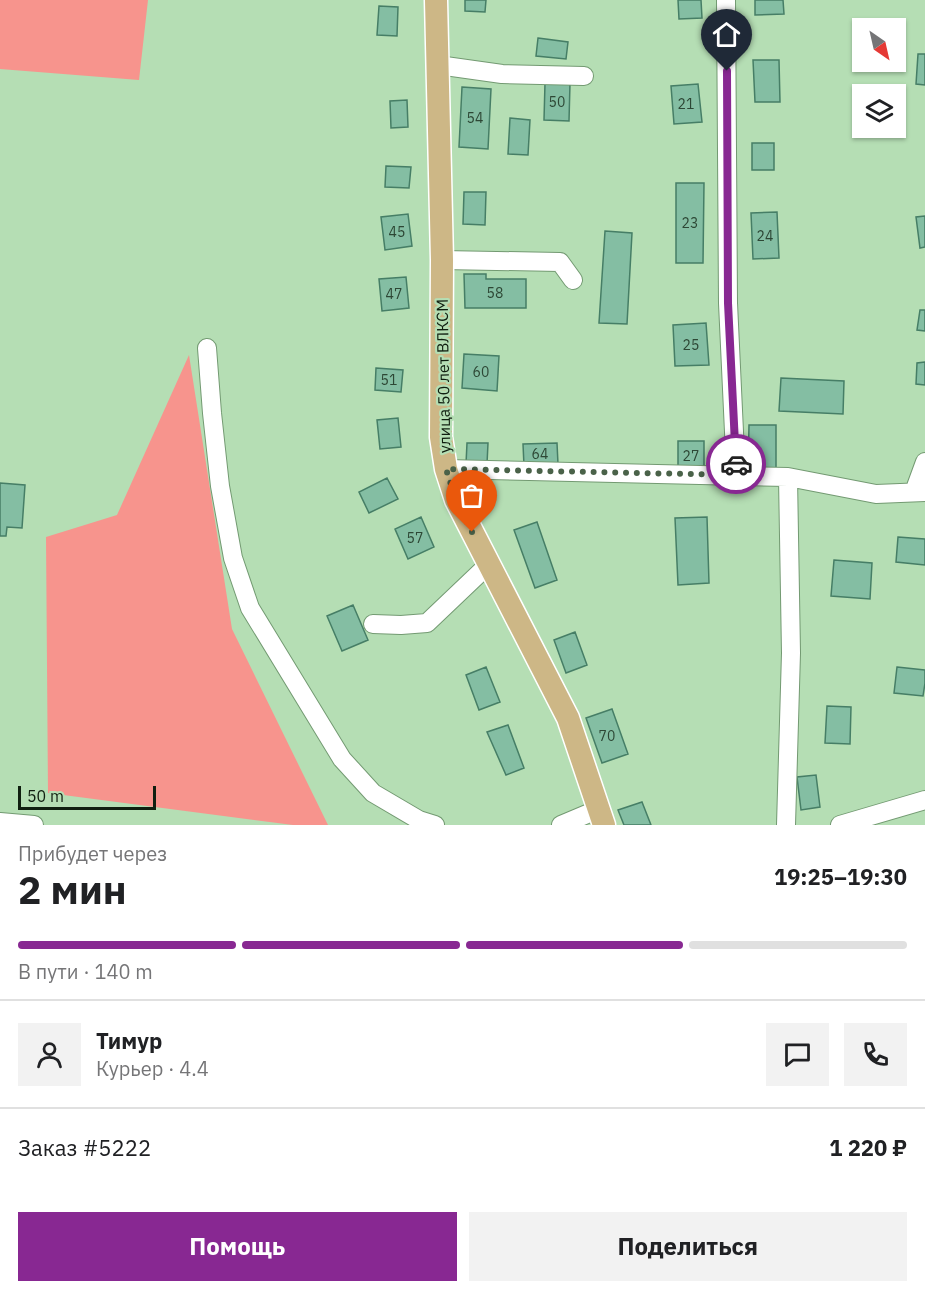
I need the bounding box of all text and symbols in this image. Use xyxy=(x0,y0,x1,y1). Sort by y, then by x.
pin xyxy=(701,9,752,71)
icon: home xyxy=(710,18,743,51)
north arrow xyxy=(852,18,906,72)
map controls xyxy=(852,18,906,138)
button: layers xyxy=(852,84,906,138)
house number: 50 xyxy=(549,93,565,111)
house number: 21 xyxy=(678,95,694,113)
house number: 54 xyxy=(467,109,483,127)
house number: 23 xyxy=(682,214,698,232)
house number: 45 xyxy=(389,223,405,241)
house number: 24 xyxy=(757,227,773,245)
house number: 58 xyxy=(487,284,503,302)
house number: 47 xyxy=(386,285,402,303)
street label: улица 50 лет ВЛКСМ xyxy=(432,299,454,453)
house number: 25 xyxy=(683,336,699,354)
house number: 60 xyxy=(473,363,489,381)
house number: 51 xyxy=(381,371,397,389)
courier xyxy=(706,434,766,494)
house number: 64 xyxy=(532,445,548,463)
house number: 27 xyxy=(683,447,699,465)
icon: car xyxy=(720,448,753,481)
pin xyxy=(446,470,497,532)
icon: bag xyxy=(455,479,488,512)
house number: 57 xyxy=(407,529,423,547)
house number: 70 xyxy=(599,727,615,745)
scale bar xyxy=(18,783,156,810)
text: 50 m xyxy=(27,786,64,806)
text: Прибудет через xyxy=(18,840,167,867)
text: 19:25–19:30 xyxy=(774,862,907,891)
text: 2 мин xyxy=(18,864,127,915)
text: В пути · 140 m xyxy=(18,958,153,985)
button: person xyxy=(18,1023,81,1086)
button: chat xyxy=(766,1023,829,1086)
button: phone xyxy=(844,1023,907,1086)
text: Тимур xyxy=(96,1026,162,1055)
text: Курьер · 4.4 xyxy=(96,1055,209,1082)
text: Заказ #5222 xyxy=(18,1133,151,1162)
text: 1 220 ₽ xyxy=(829,1133,907,1162)
button: Помощь xyxy=(18,1212,457,1281)
button: Поделиться xyxy=(469,1212,907,1281)

